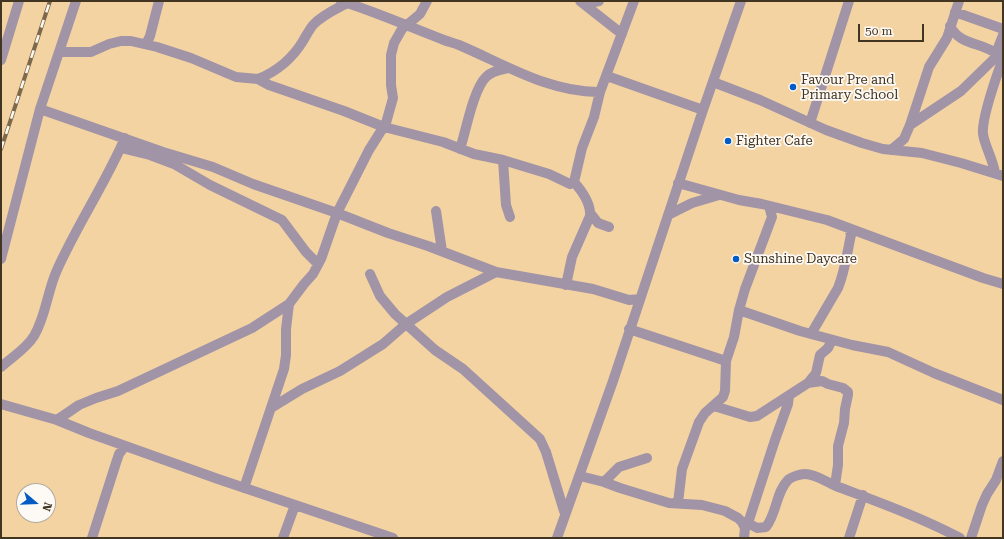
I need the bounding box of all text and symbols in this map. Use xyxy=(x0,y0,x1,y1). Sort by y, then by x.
scale bar xyxy=(860,16,926,42)
text: 50 m xyxy=(865,24,892,38)
place label: Favour Pre and Primary School xyxy=(801,72,898,103)
marker: Favour Pre and Primary School xyxy=(788,82,798,92)
place label: Fighter Cafe xyxy=(736,133,813,149)
marker: Fighter Cafe xyxy=(723,136,733,146)
place label: Sunshine Daycare xyxy=(744,251,857,267)
marker: Sunshine Daycare xyxy=(731,254,741,264)
north arrow xyxy=(16,483,56,523)
text: N xyxy=(39,501,54,513)

